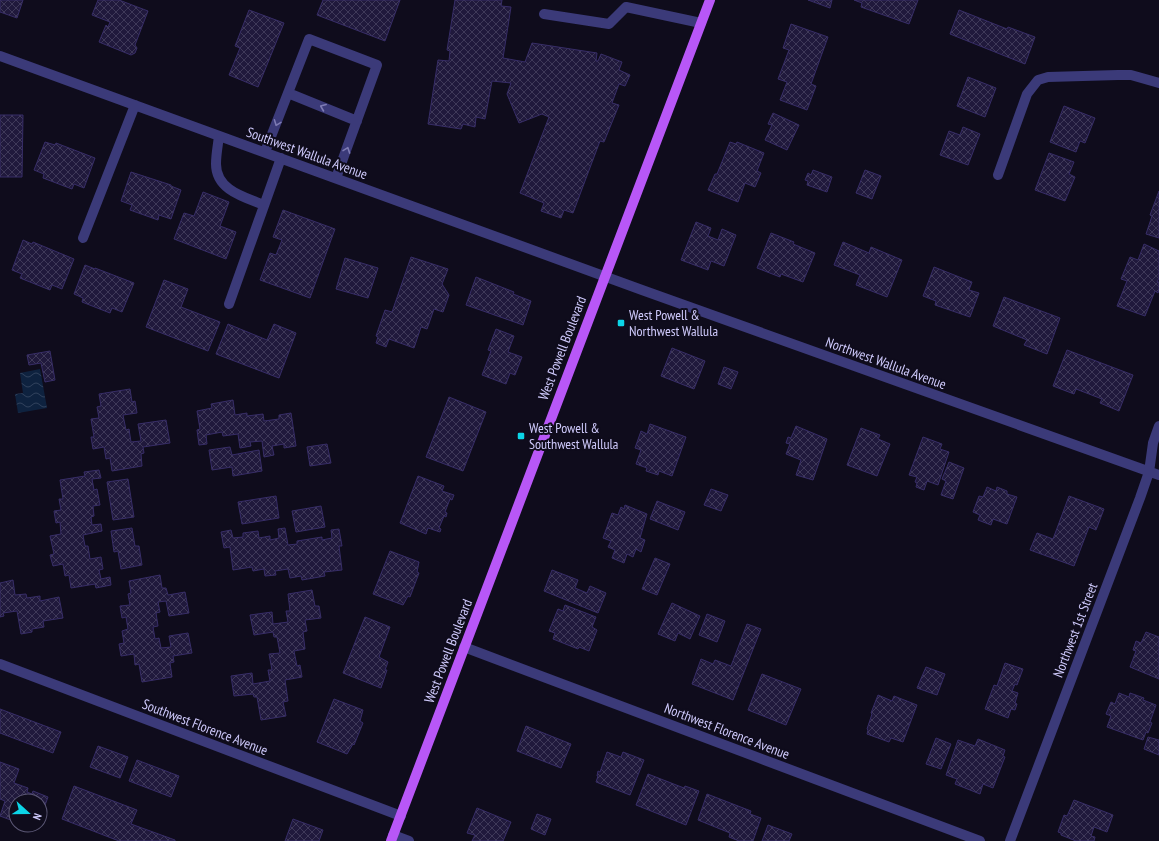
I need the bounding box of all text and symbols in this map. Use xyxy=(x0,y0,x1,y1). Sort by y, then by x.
one-way arrow xyxy=(319,104,327,112)
one-way arrow xyxy=(273,119,281,126)
street label: Southwest Wallula Avenue xyxy=(244,123,370,183)
one-way arrow xyxy=(342,146,350,153)
street label: West Powell Boulevard xyxy=(534,293,590,403)
place label: West Powell & Northwest Wallula xyxy=(629,306,718,340)
marker: West Powell & Northwest Wallula xyxy=(616,318,626,328)
street label: Northwest Wallula Avenue xyxy=(823,333,949,393)
place label: West Powell & Southwest Wallula xyxy=(529,419,618,453)
marker: West Powell & Southwest Wallula xyxy=(516,431,526,441)
street label: Northwest 1st Street xyxy=(1049,580,1101,680)
street label: West Powell Boulevard xyxy=(420,596,476,706)
street label: Southwest Florence Avenue xyxy=(140,695,270,759)
street label: Northwest Florence Avenue xyxy=(662,699,792,763)
north arrow xyxy=(8,793,48,833)
text: N xyxy=(30,811,45,822)

